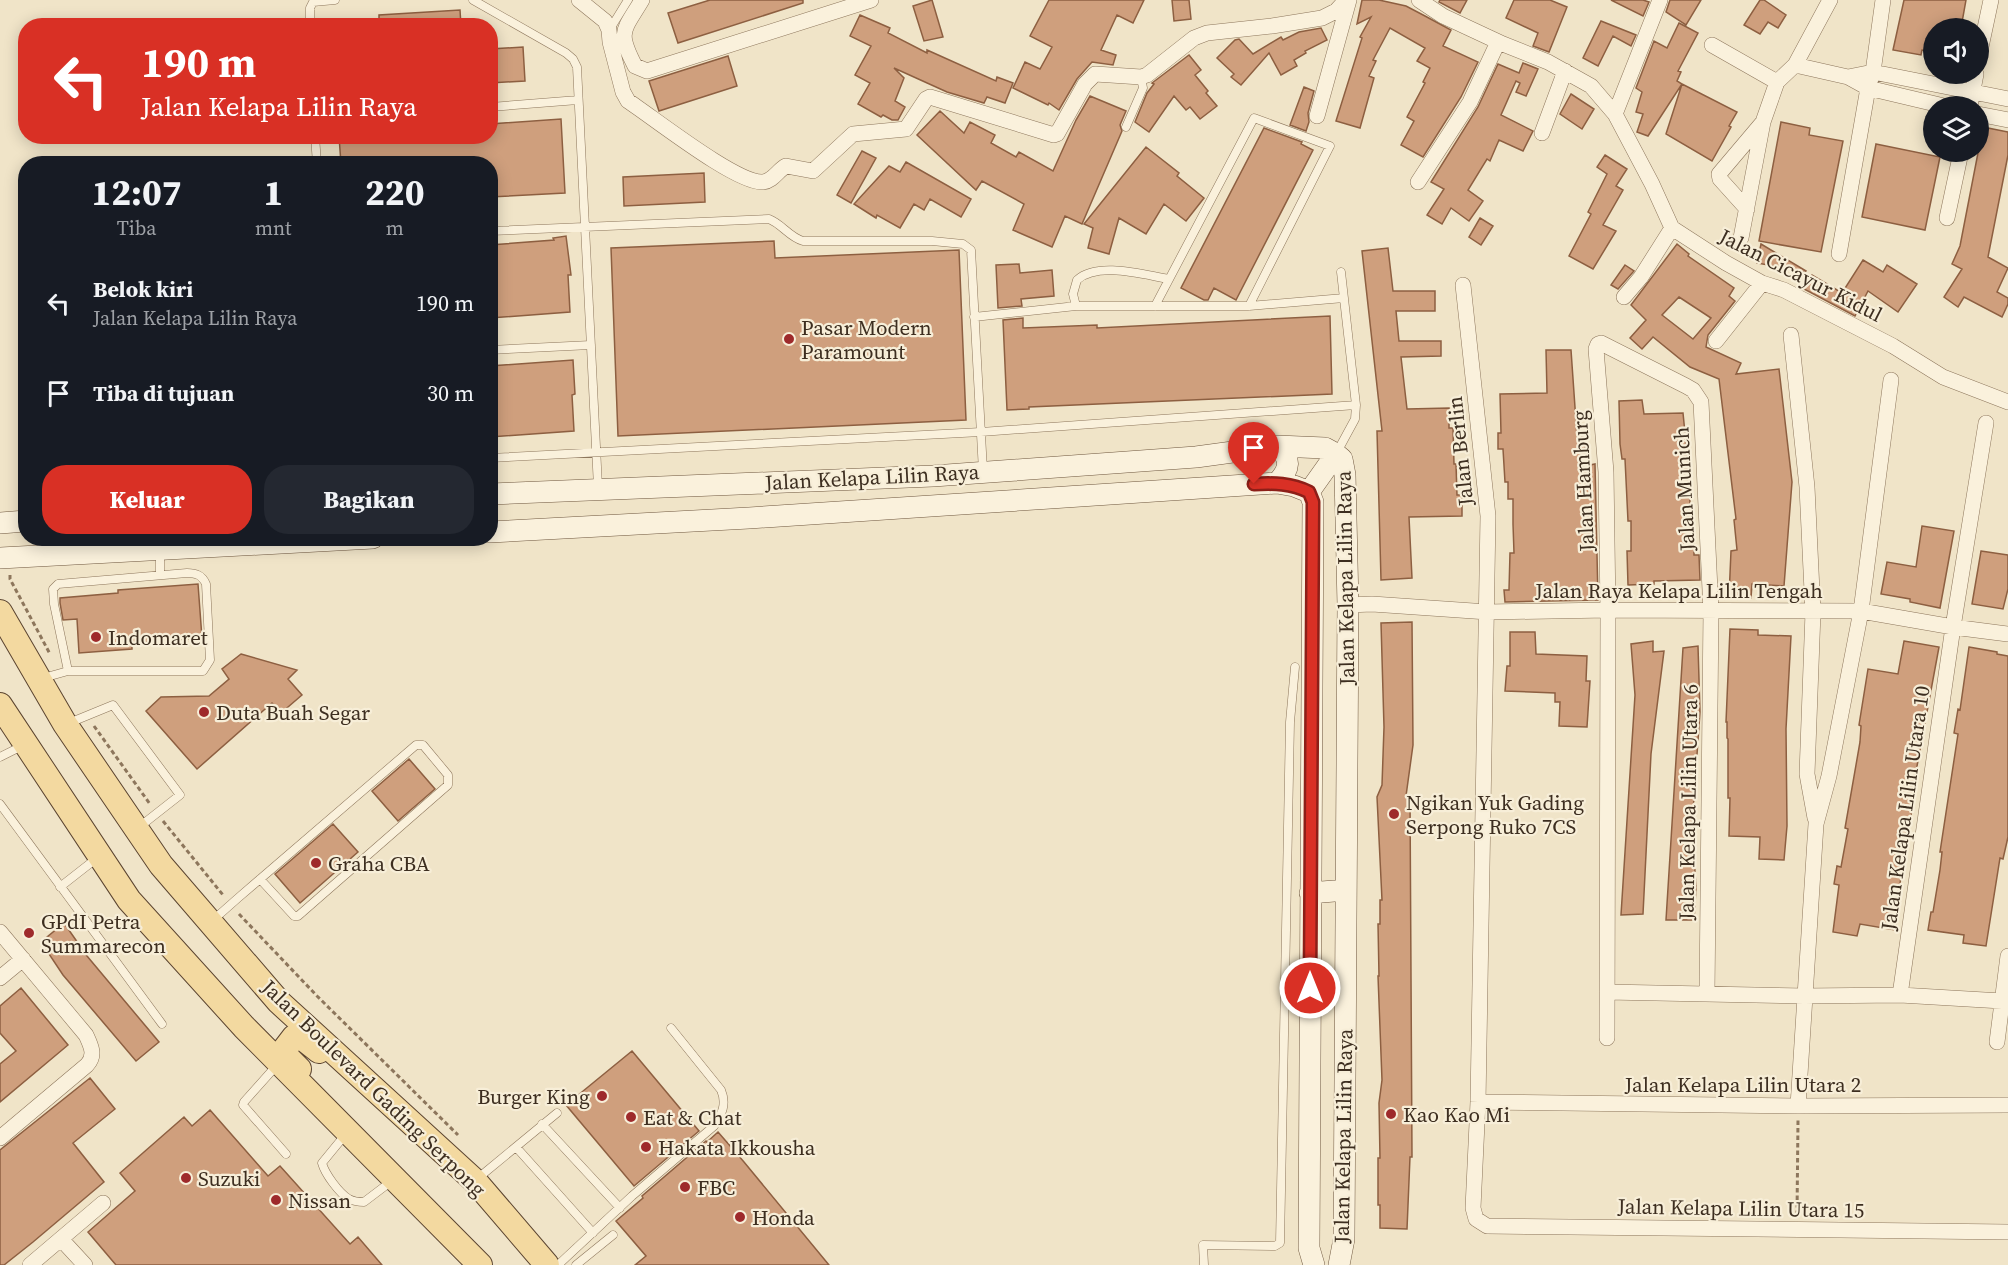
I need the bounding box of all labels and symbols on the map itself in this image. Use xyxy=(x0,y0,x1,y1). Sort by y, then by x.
street label: Jalan Cicayur Kidul xyxy=(1713,221,1888,329)
place label: Pasar Modern Paramount xyxy=(801,313,932,366)
marker: Pasar Modern Paramount xyxy=(782,332,796,346)
street label: Jalan Berlin xyxy=(1440,394,1480,508)
street label: Jalan Hamburg xyxy=(1565,409,1601,553)
pin xyxy=(1228,422,1279,484)
street label: Jalan Munich xyxy=(1666,426,1702,553)
street label: Jalan Kelapa Lilin Raya xyxy=(763,457,980,497)
street label: Jalan Kelapa Lilin Raya xyxy=(1329,470,1361,687)
street label: Jalan Raya Kelapa Lilin Tengah xyxy=(1534,576,1823,605)
place label: Indomaret xyxy=(108,623,208,652)
marker: Indomaret xyxy=(89,630,103,644)
street label: Jalan Kelapa Lilin Utara 6 xyxy=(1671,684,1705,921)
street label: Jalan Kelapa Lilin Utara 10 xyxy=(1873,684,1937,933)
place label: Duta Buah Segar xyxy=(216,698,370,727)
marker: Duta Buah Segar xyxy=(197,705,211,719)
place label: Ngikan Yuk Gading Serpong Ruko 7CS xyxy=(1406,788,1584,841)
marker: Ngikan Yuk Gading Serpong Ruko 7CS xyxy=(1387,807,1401,821)
place label: Graha CBA xyxy=(328,849,430,878)
marker: Graha CBA xyxy=(309,856,323,870)
place label: GPdI Petra Summarecon xyxy=(41,907,166,960)
marker: GPdI Petra Summarecon xyxy=(22,926,36,940)
position arrow xyxy=(1278,956,1342,1020)
street label: Jalan Boulevard Gading Serpong xyxy=(255,972,493,1203)
street label: Jalan Kelapa Lilin Raya xyxy=(1327,1028,1359,1245)
street label: Jalan Kelapa Lilin Utara 2 xyxy=(1624,1070,1861,1099)
place label: Burger King xyxy=(477,1082,590,1111)
marker: Burger King xyxy=(595,1089,609,1103)
place label: Kao Kao Mi xyxy=(1403,1100,1510,1129)
place label: Eat & Chat xyxy=(643,1103,742,1132)
marker: Kao Kao Mi xyxy=(1384,1107,1398,1121)
marker: Eat & Chat xyxy=(624,1110,638,1124)
place label: Hakata Ikkousha xyxy=(658,1133,816,1162)
marker: Hakata Ikkousha xyxy=(639,1140,653,1154)
place label: Suzuki xyxy=(198,1164,260,1193)
marker: Suzuki xyxy=(179,1171,193,1185)
place label: FBC xyxy=(697,1173,735,1202)
marker: FBC xyxy=(678,1180,692,1194)
place label: Nissan xyxy=(288,1186,352,1215)
street label: Jalan Kelapa Lilin Utara 15 xyxy=(1616,1191,1865,1225)
marker: Nissan xyxy=(269,1193,283,1207)
place label: Honda xyxy=(752,1203,815,1232)
marker: Honda xyxy=(733,1210,747,1224)

